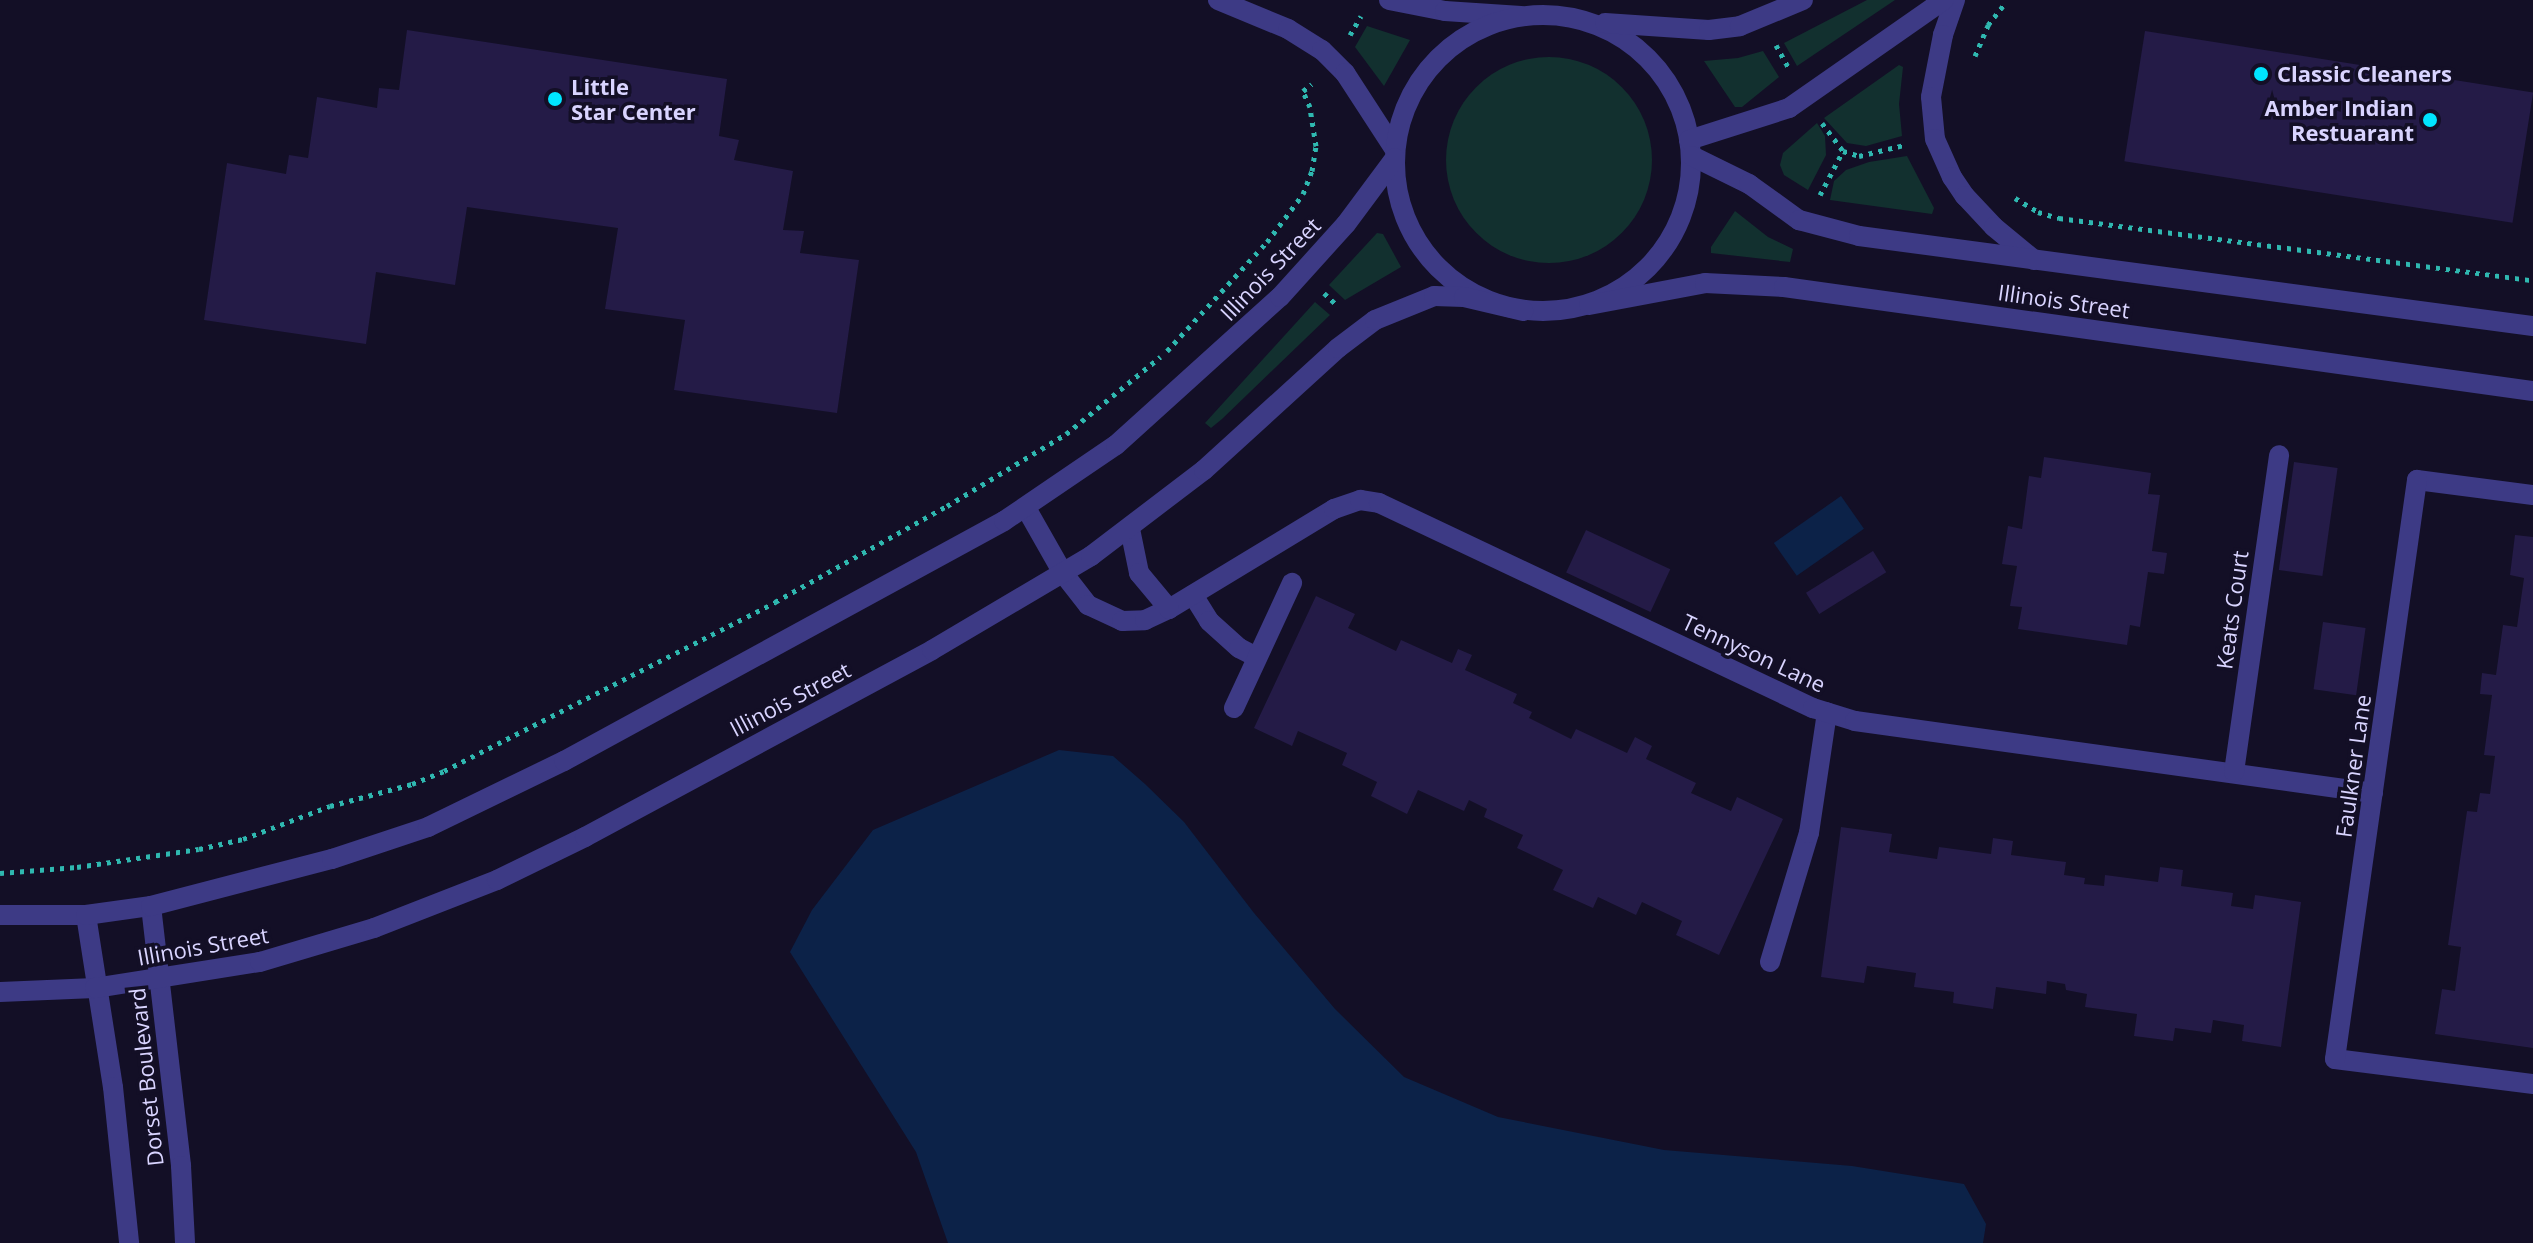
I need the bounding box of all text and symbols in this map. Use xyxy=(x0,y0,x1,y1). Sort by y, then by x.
place label: Classic Cleaners xyxy=(2277,61,2452,87)
marker: Classic Cleaners xyxy=(2252,65,2270,83)
place label: Little Star Center xyxy=(571,73,696,124)
marker: Little Star Center xyxy=(546,90,564,108)
place label: Amber Indian Restuarant xyxy=(2264,94,2414,146)
marker: Amber Indian Restuarant xyxy=(2421,111,2439,129)
street label: Illinois Street xyxy=(1214,212,1326,326)
street label: Illinois Street xyxy=(1996,279,2132,323)
street label: Keats Court xyxy=(2211,549,2253,671)
street label: Tennyson Lane xyxy=(1678,608,1830,698)
street label: Illinois Street xyxy=(725,656,855,742)
street label: Faulkner Lane xyxy=(2330,693,2376,839)
street label: Illinois Street xyxy=(135,921,271,971)
street label: Dorset Boulevard xyxy=(124,987,168,1167)

